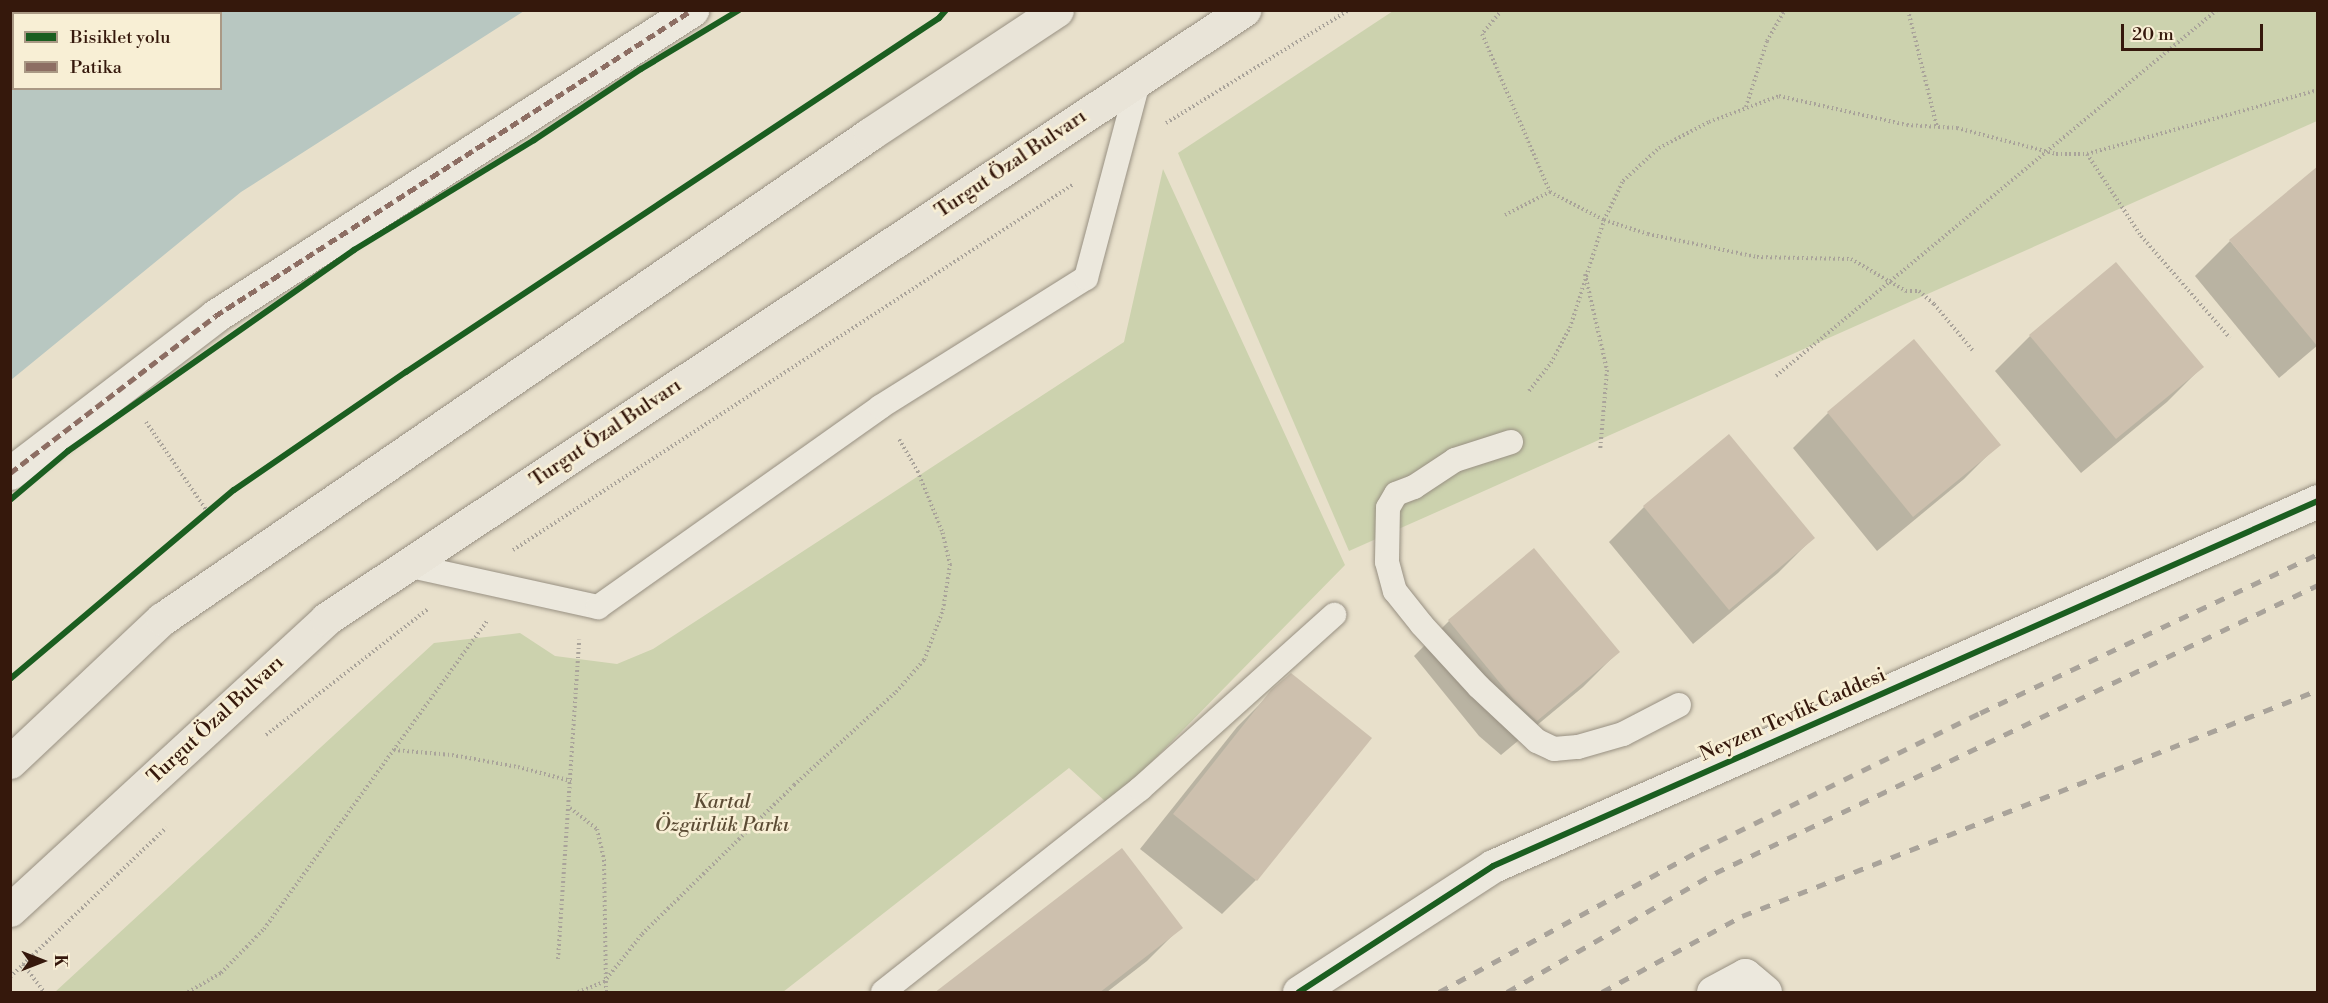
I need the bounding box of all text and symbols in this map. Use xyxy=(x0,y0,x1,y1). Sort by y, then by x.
legend xyxy=(12,12,222,90)
scale bar xyxy=(2124,12,2266,50)
text: 20 m xyxy=(2132,23,2174,46)
text: Bisiklet yolu xyxy=(70,26,170,49)
text: Patika xyxy=(70,56,122,79)
street label: Turgut Özal Bulvarı xyxy=(931,104,1091,224)
street label: Turgut Özal Bulvarı xyxy=(526,373,686,493)
street label: Turgut Özal Bulvarı xyxy=(143,651,289,789)
street label: Neyzen Tevfik Caddesi xyxy=(1696,663,1890,767)
park label: Kartal Özgürlük Parkı xyxy=(655,790,789,837)
north arrow xyxy=(12,931,72,991)
text: K xyxy=(50,955,70,967)

